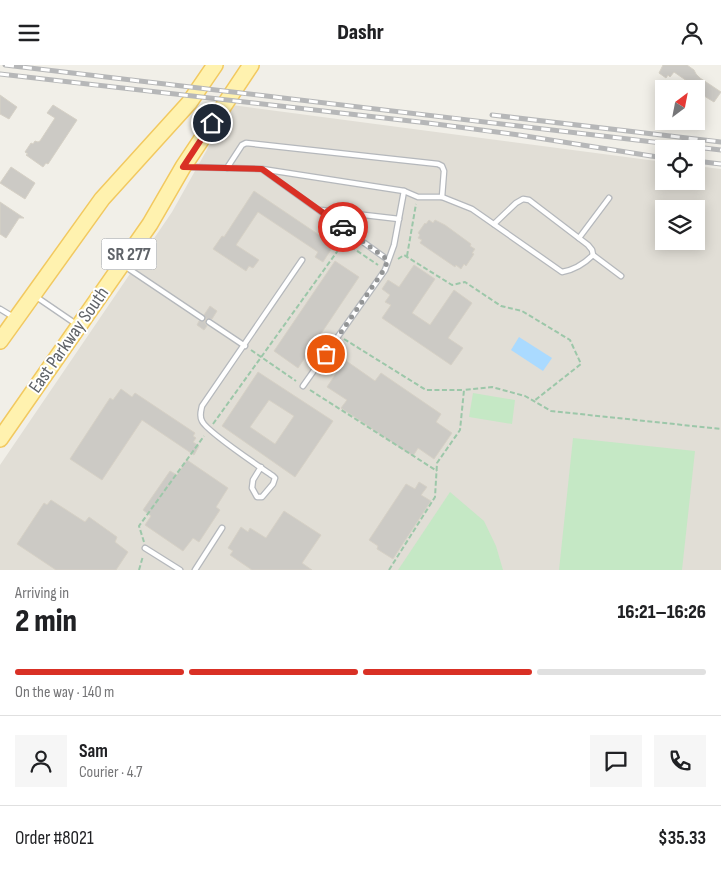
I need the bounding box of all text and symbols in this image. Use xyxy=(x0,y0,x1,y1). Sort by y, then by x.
icon: menu xyxy=(15,19,43,47)
text: Dashr xyxy=(337,19,384,46)
icon: person xyxy=(678,19,706,47)
north arrow xyxy=(655,80,705,130)
map controls xyxy=(655,80,705,250)
pin xyxy=(191,102,233,144)
icon: home xyxy=(198,109,226,137)
button: locate xyxy=(655,140,705,190)
button: layers xyxy=(655,200,705,250)
courier xyxy=(318,202,368,252)
icon: car xyxy=(329,213,357,241)
road number: SR 277 xyxy=(102,238,156,269)
street label: East Parkway South xyxy=(24,283,114,397)
pin xyxy=(305,333,347,375)
icon: bag xyxy=(312,340,340,368)
text: Arriving in xyxy=(15,584,69,603)
text: 16:21–16:26 xyxy=(618,601,706,624)
text: 2 min xyxy=(15,602,77,641)
text: On the way · 140 m xyxy=(15,683,114,702)
button: person xyxy=(15,735,67,787)
button: chat xyxy=(590,735,642,787)
button: phone xyxy=(654,735,706,787)
text: Sam xyxy=(79,740,108,763)
text: Courier · 4.7 xyxy=(79,763,142,782)
text: Order #8021 xyxy=(15,827,94,850)
text: $35.33 xyxy=(658,827,706,850)

